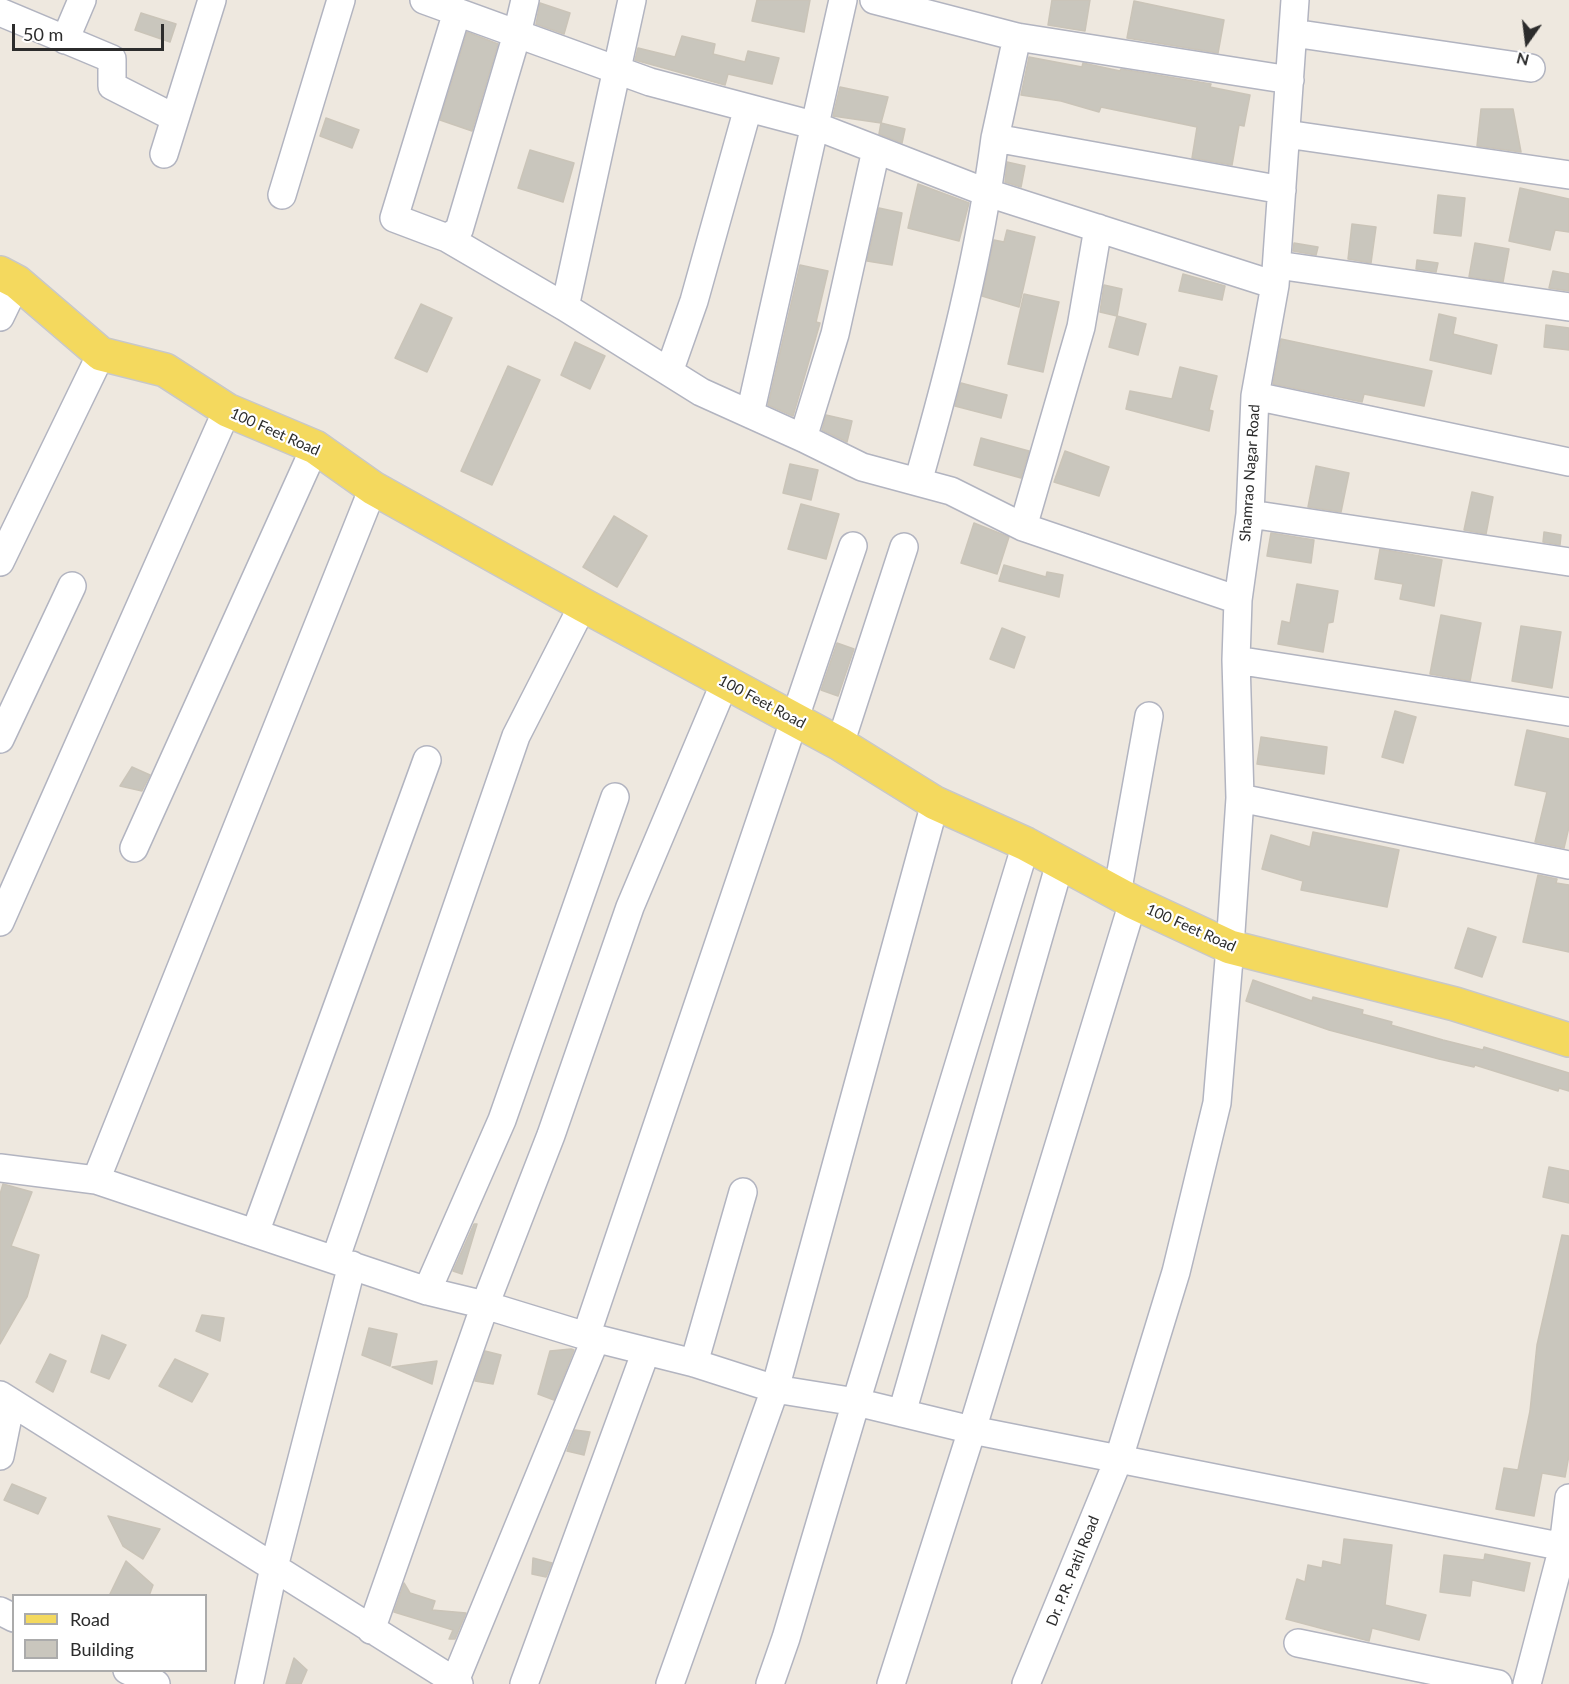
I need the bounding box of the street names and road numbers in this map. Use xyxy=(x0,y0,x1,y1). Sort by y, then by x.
street label: 100 Feet Road xyxy=(227,404,323,460)
street label: Shamrao Nagar Road xyxy=(1236,404,1264,542)
street label: 100 Feet Road xyxy=(715,672,809,732)
street label: 100 Feet Road xyxy=(1143,900,1239,956)
street label: Dr. P.R. Patil Road xyxy=(1043,1513,1103,1629)

